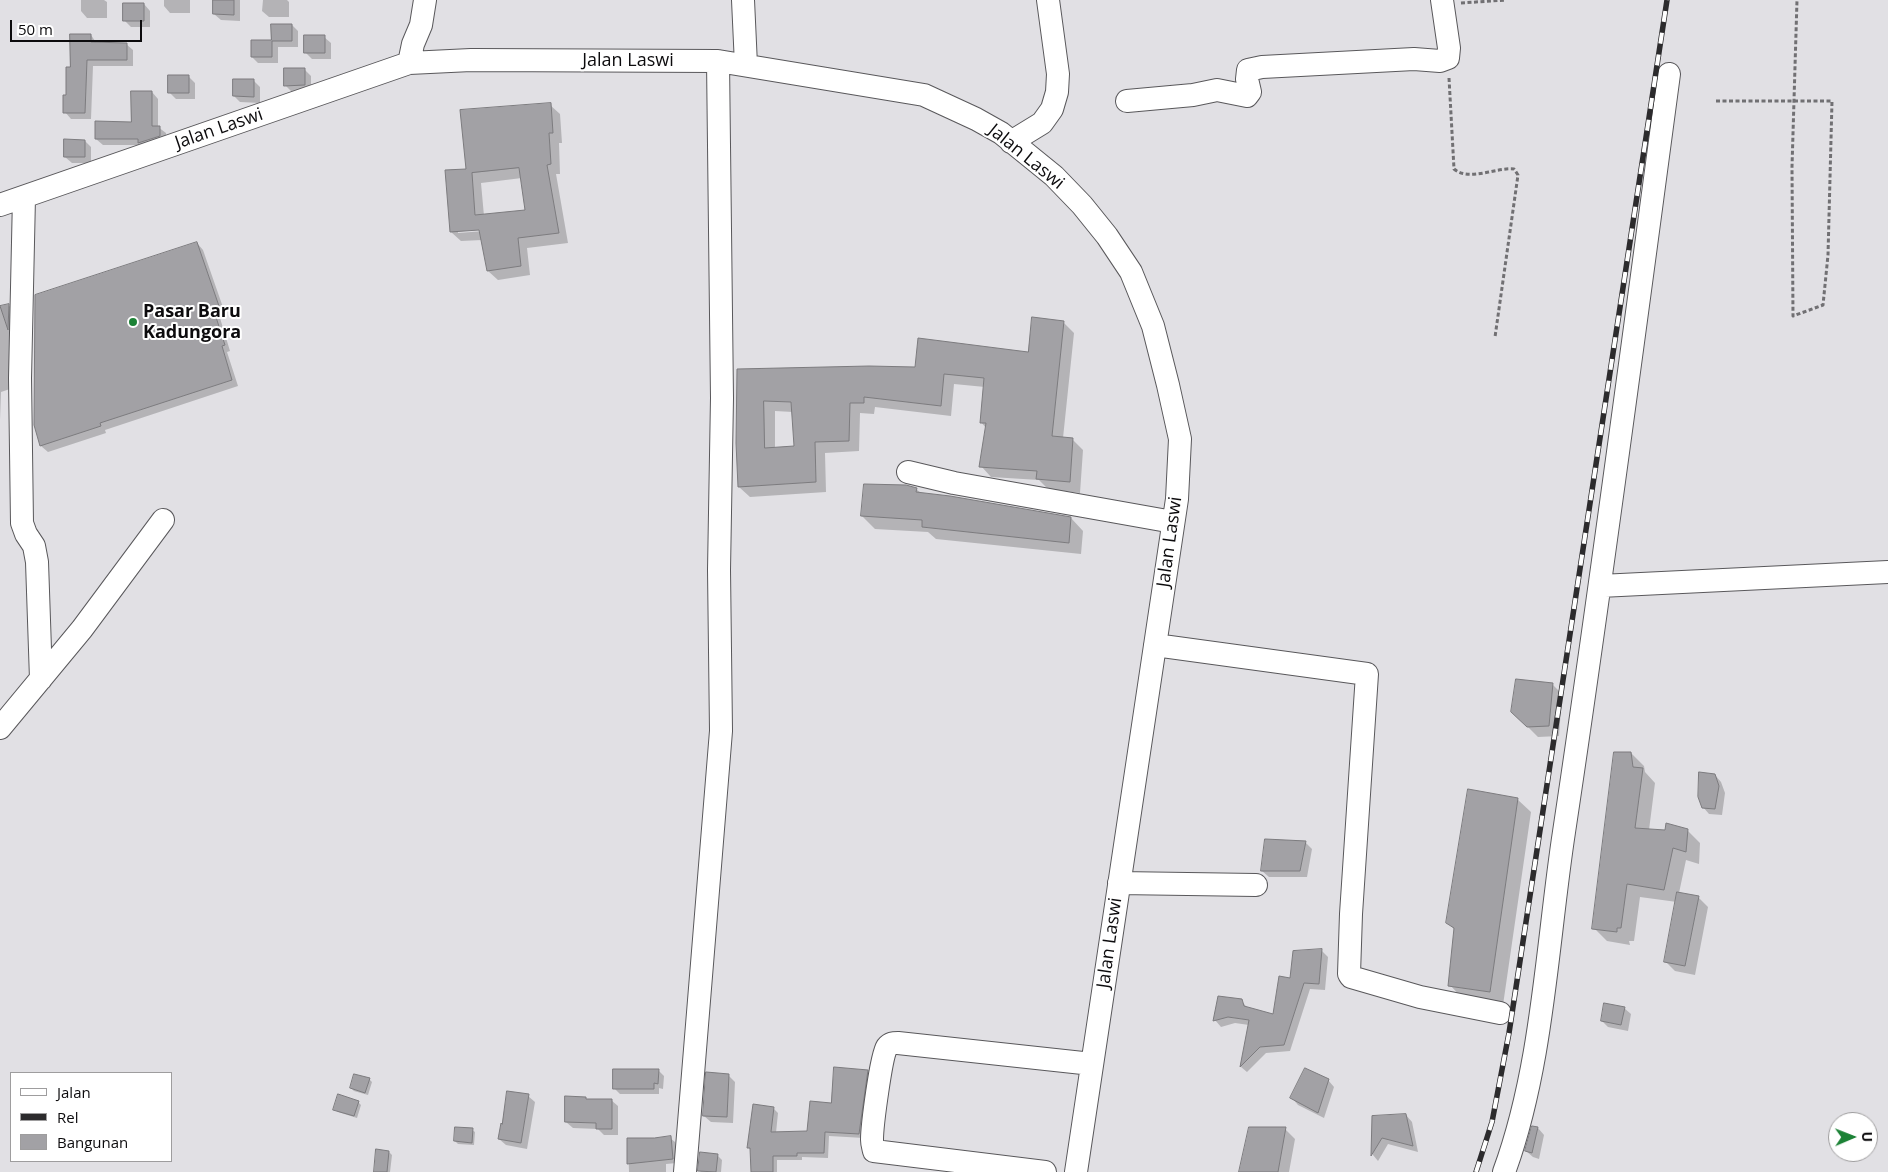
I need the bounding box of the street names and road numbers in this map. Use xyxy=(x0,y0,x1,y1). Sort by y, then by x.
street label: Jalan Laswi xyxy=(582,50,674,72)
street label: Jalan Laswi xyxy=(172,104,266,154)
street label: Jalan Laswi xyxy=(984,120,1068,194)
street label: Jalan Laswi xyxy=(1153,495,1187,589)
street label: Jalan Laswi xyxy=(1093,896,1127,990)

